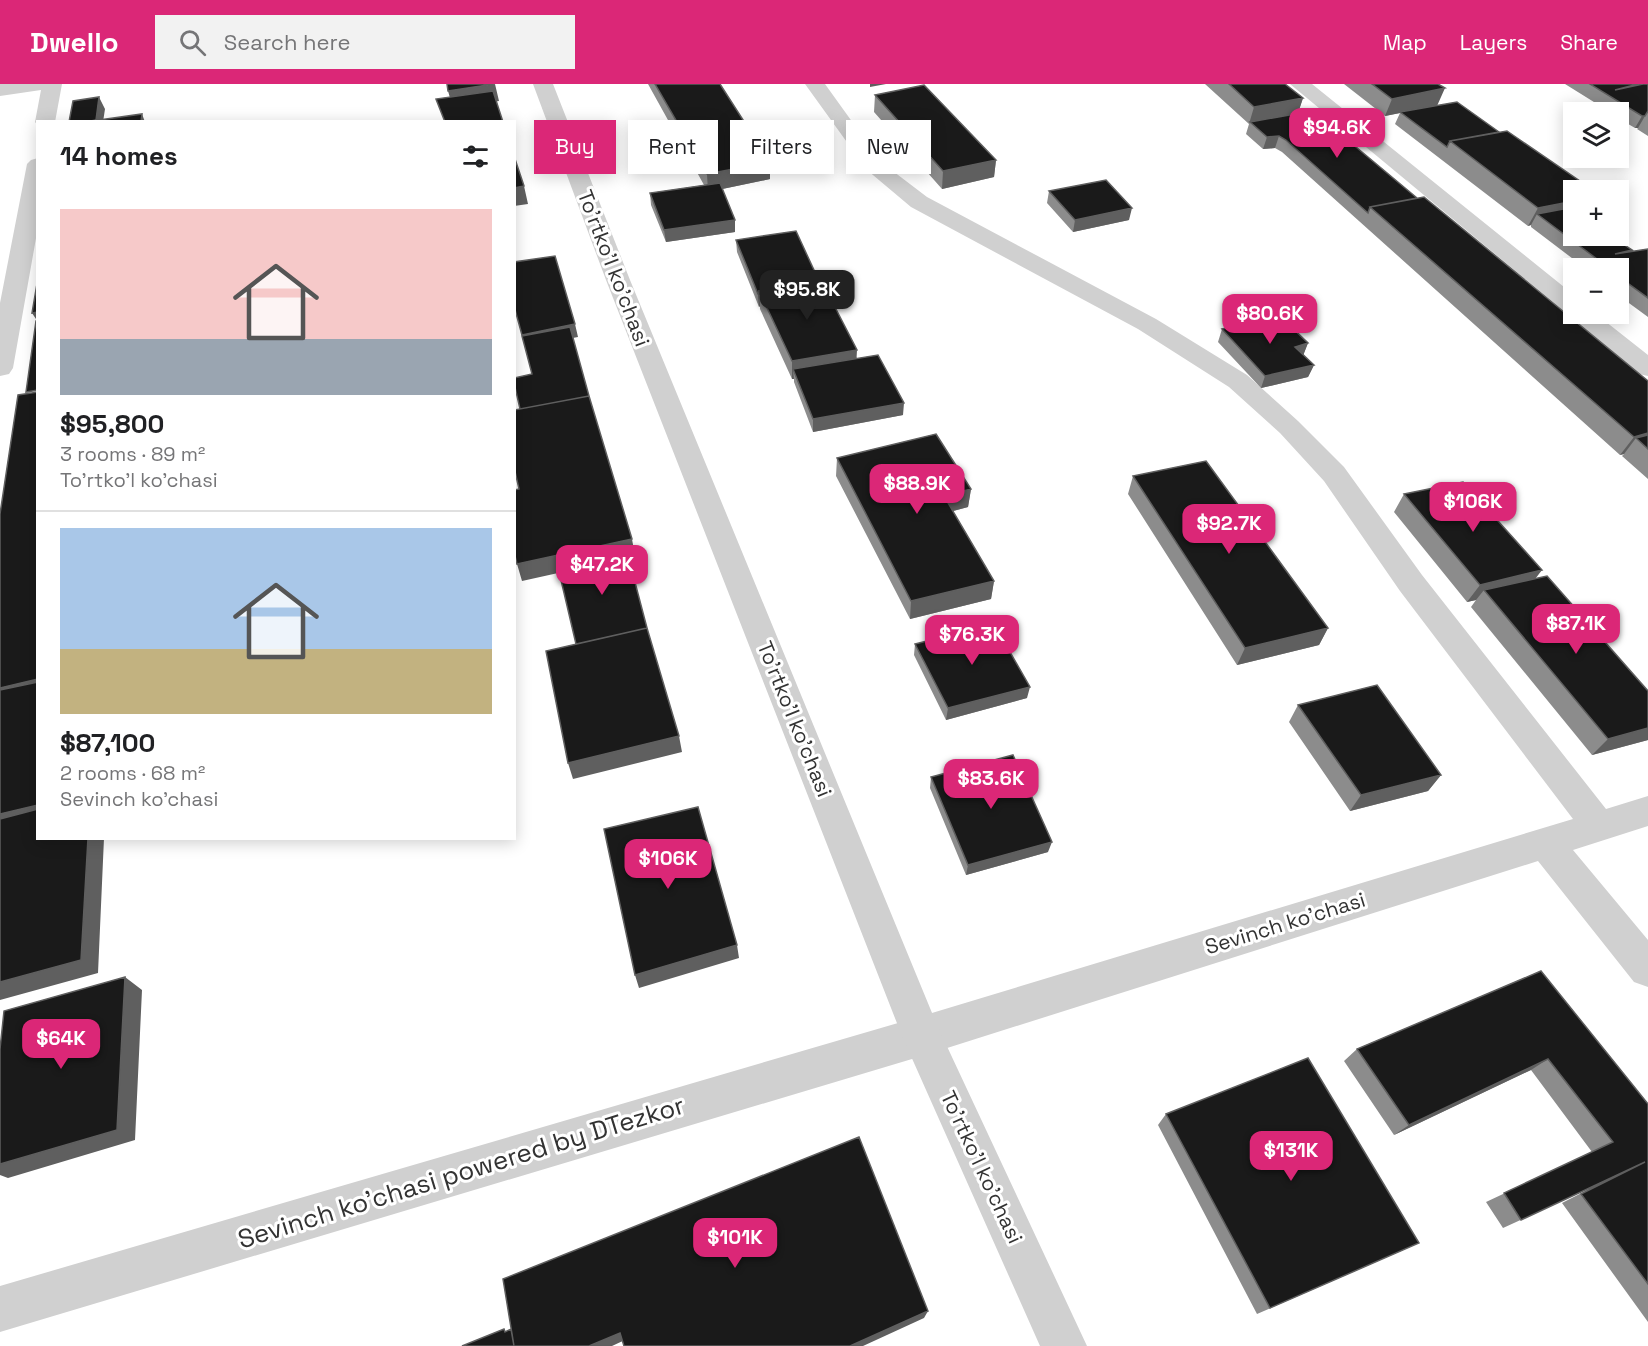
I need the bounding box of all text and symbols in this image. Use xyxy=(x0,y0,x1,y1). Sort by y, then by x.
search box xyxy=(155,15,575,69)
text: Dwello xyxy=(30,24,119,60)
icon: search xyxy=(176,26,209,59)
text: Search here xyxy=(224,28,351,56)
text: Map xyxy=(1383,29,1427,56)
text: Layers xyxy=(1460,29,1527,56)
text: Share xyxy=(1560,29,1618,56)
map controls xyxy=(1563,102,1629,324)
button: layers xyxy=(1563,102,1629,168)
pin: $94.6K xyxy=(1288,108,1386,159)
text: $94.6K xyxy=(1303,114,1371,140)
chip: Buy xyxy=(534,120,616,174)
chip: Rent xyxy=(628,120,718,174)
chip: Filters xyxy=(730,120,834,174)
chip: New xyxy=(846,120,931,174)
text: 14 homes xyxy=(60,139,178,173)
icon: filters xyxy=(459,140,492,173)
button: + xyxy=(1563,180,1629,246)
street label: To'rtko'l ko'chasi xyxy=(572,186,656,350)
icon: home xyxy=(222,248,330,356)
button: − xyxy=(1563,258,1629,324)
pin: $95.8K xyxy=(758,270,856,321)
text: $95.8K xyxy=(774,276,840,302)
pin: $80.6K xyxy=(1221,294,1319,345)
text: $80.6K xyxy=(1236,300,1304,326)
text: $95,800 xyxy=(60,407,164,441)
text: 3 rooms · 89 m² xyxy=(60,441,205,467)
pin: $88.9K xyxy=(868,464,966,515)
text: To'rtko'l ko'chasi xyxy=(60,467,218,493)
text: $88.9K xyxy=(884,470,950,496)
pin: $106K xyxy=(1431,482,1515,533)
text: $106K xyxy=(1444,488,1503,514)
pin: $92.7K xyxy=(1180,504,1278,555)
text: $92.7K xyxy=(1196,510,1262,536)
pin: $47.2K xyxy=(553,545,651,596)
text: $47.2K xyxy=(570,551,634,577)
icon: home xyxy=(222,567,330,675)
pin: $87.1K xyxy=(1527,604,1625,655)
text: $87.1K xyxy=(1546,610,1606,636)
pin: $76.3K xyxy=(923,615,1021,666)
text: $76.3K xyxy=(939,621,1005,647)
street label: To'rtko'l ko'chasi xyxy=(751,637,839,801)
text: $87,100 xyxy=(60,726,155,760)
pin: $83.6K xyxy=(942,759,1040,810)
text: 2 rooms · 68 m² xyxy=(60,760,205,786)
text: $83.6K xyxy=(958,765,1024,791)
text: Sevinch ko'chasi xyxy=(60,786,218,812)
pin: $106K xyxy=(626,839,710,890)
text: $106K xyxy=(639,845,698,871)
street label: Sevinch ko'chasi xyxy=(1202,886,1368,960)
pin: $64K xyxy=(25,1019,97,1070)
text: $64K xyxy=(36,1025,86,1051)
street label: To'rtko'l ko'chasi xyxy=(935,1086,1029,1248)
street label: Sevinch ko'chasi powered by DTezkor xyxy=(234,1088,688,1256)
pin: $131K xyxy=(1249,1131,1333,1182)
text: $131K xyxy=(1264,1137,1318,1163)
pin: $101K xyxy=(693,1218,777,1269)
text: $101K xyxy=(707,1224,763,1250)

